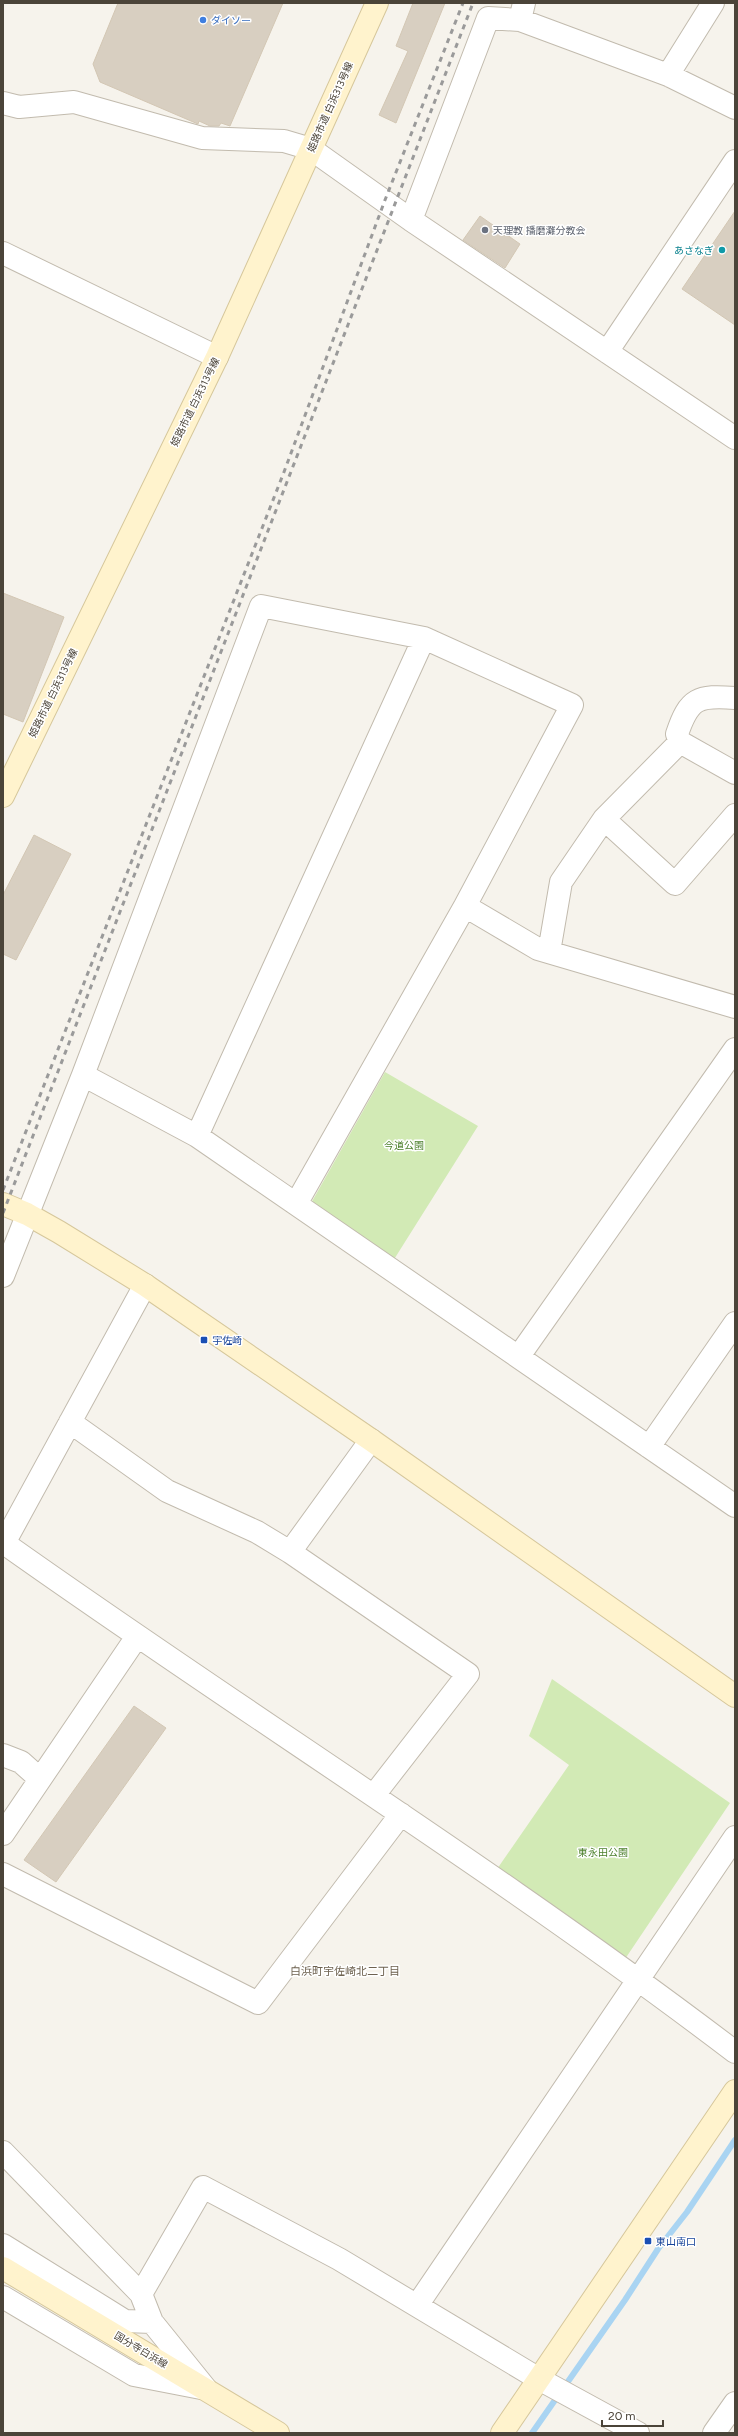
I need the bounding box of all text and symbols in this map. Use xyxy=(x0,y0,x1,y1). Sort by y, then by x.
place label: ダイソー xyxy=(211,14,251,27)
marker: ダイソー xyxy=(198,15,208,25)
street label: 姫路市道 白浜313号線 xyxy=(304,60,356,154)
place label: 天理教 播磨灘分教会 xyxy=(493,224,585,237)
marker: 天理教 播磨灘分教会 xyxy=(480,225,490,235)
place label: あさなぎ xyxy=(674,244,714,257)
marker: あさなぎ xyxy=(717,245,727,255)
street label: 姫路市道 白浜313号線 xyxy=(168,355,222,449)
street label: 姫路市道 白浜313号線 xyxy=(26,646,80,740)
park label: 今道公園 xyxy=(384,1139,424,1152)
place label: 宇佐崎 xyxy=(212,1334,242,1347)
marker: 宇佐崎 xyxy=(199,1335,209,1345)
park label: 東永田公園 xyxy=(578,1846,628,1859)
district label: 白浜町宇佐崎北二丁目 xyxy=(290,1965,400,1978)
place label: 東山南口 xyxy=(656,2235,696,2248)
marker: 東山南口 xyxy=(643,2236,653,2246)
street label: 国分寺白浜線 xyxy=(112,2329,170,2371)
scale bar xyxy=(602,2402,663,2428)
text: 20 m xyxy=(608,2409,636,2423)

